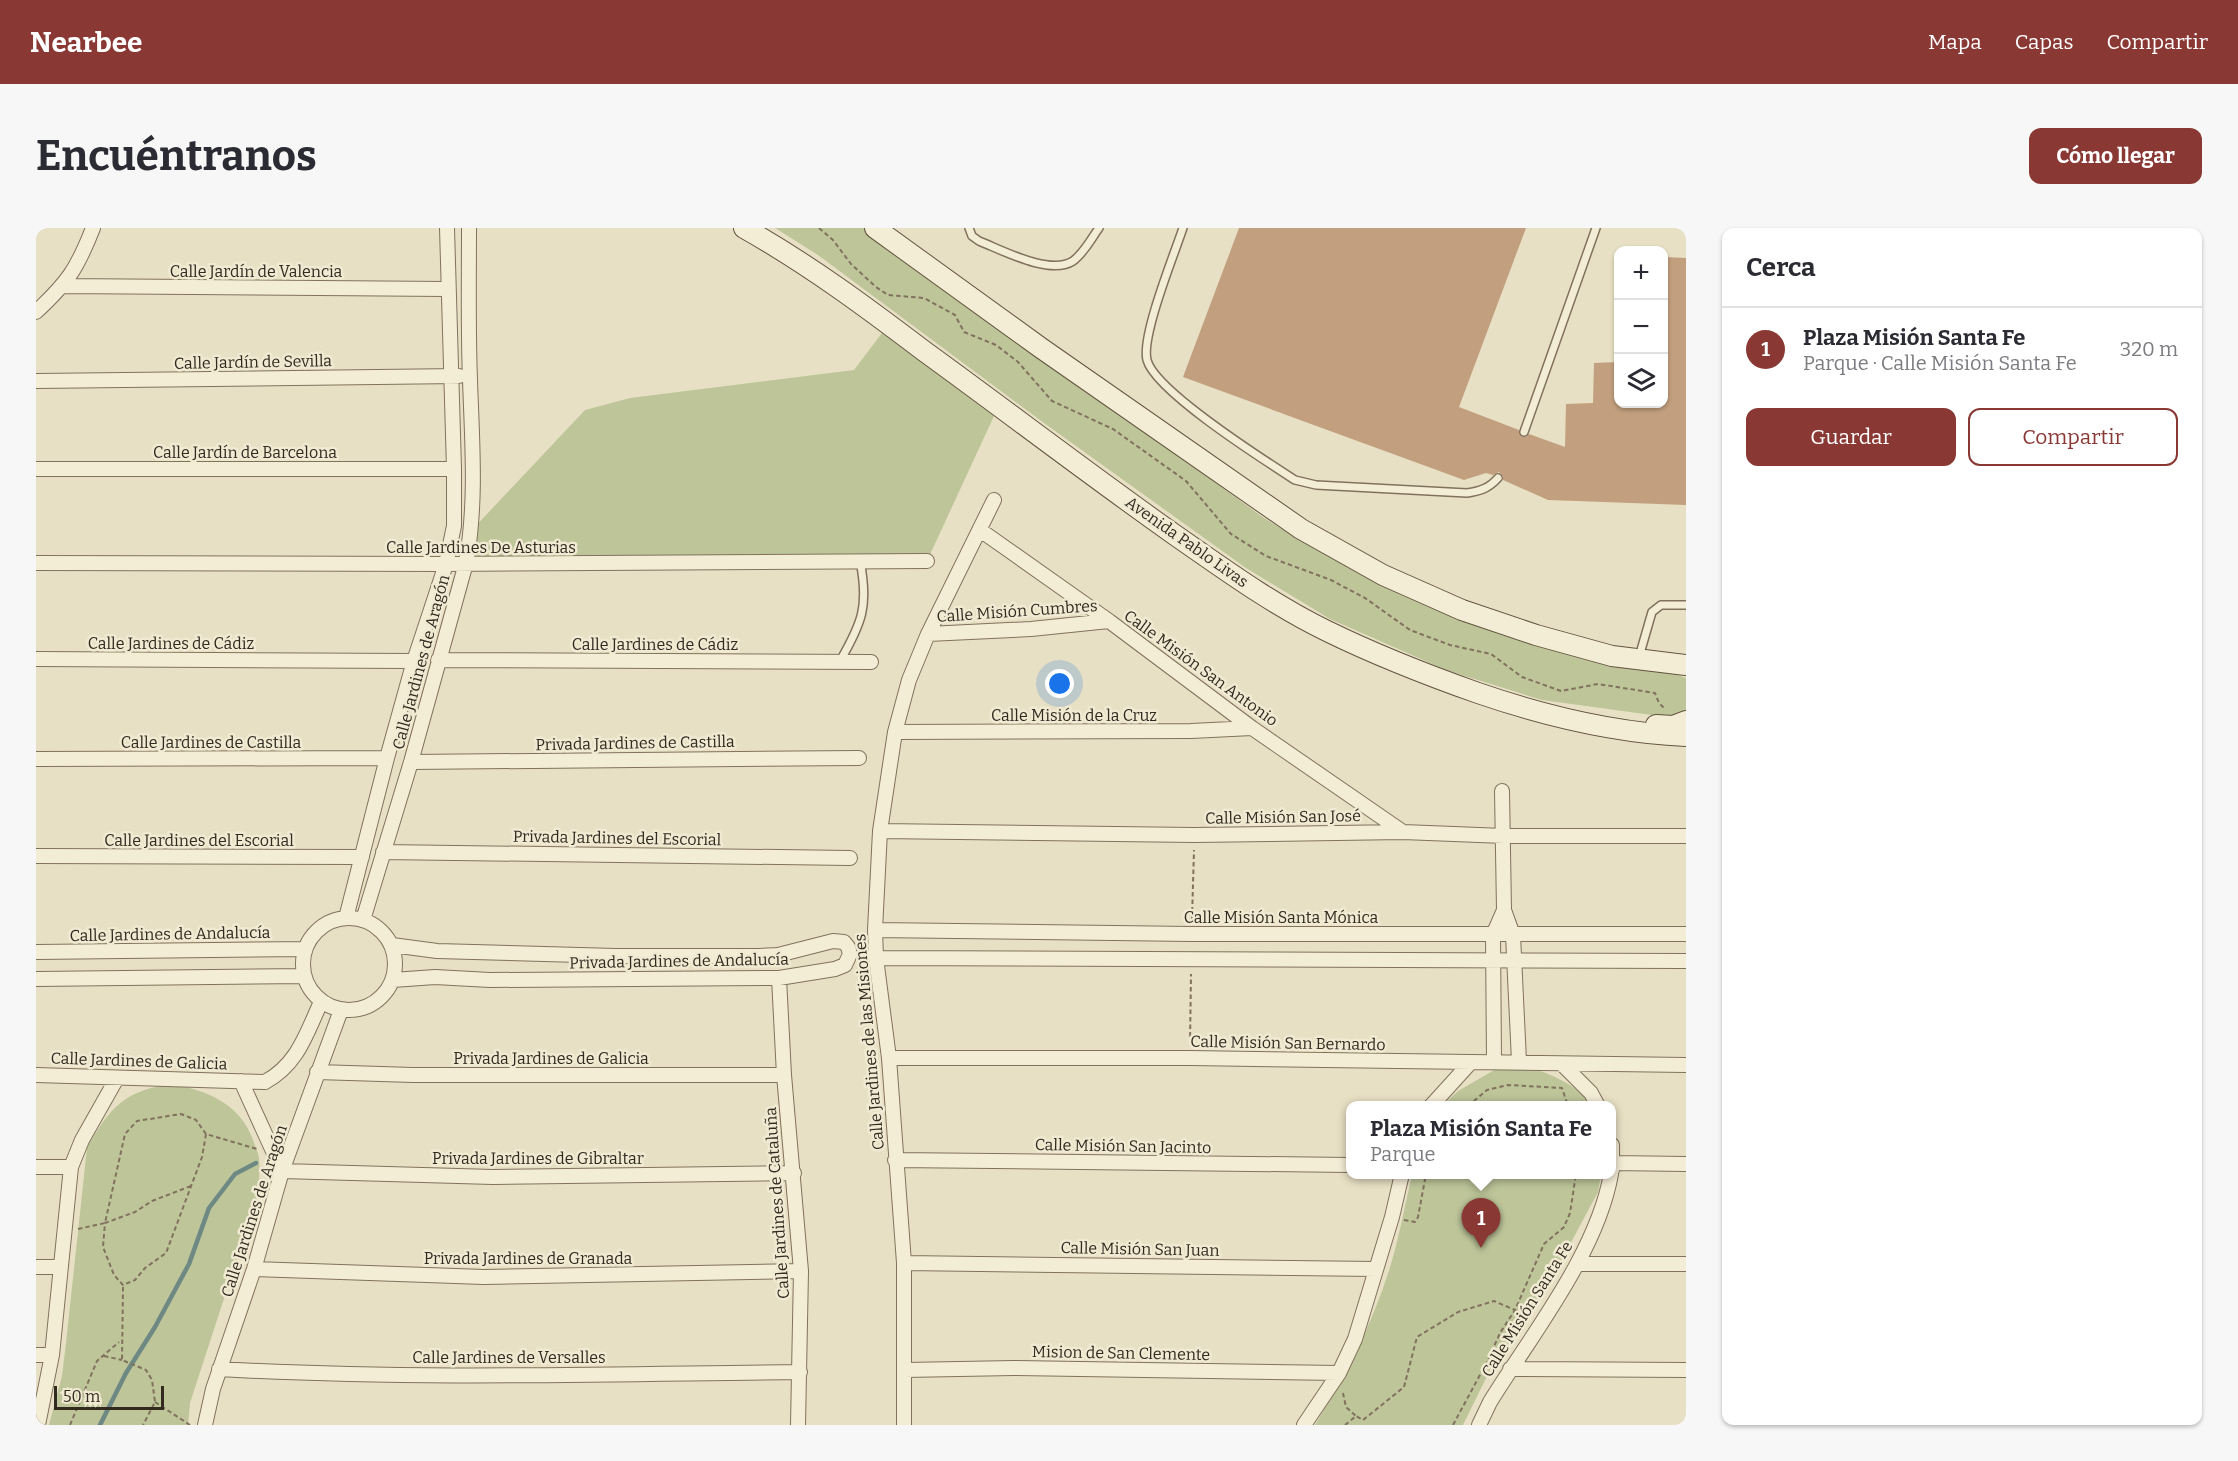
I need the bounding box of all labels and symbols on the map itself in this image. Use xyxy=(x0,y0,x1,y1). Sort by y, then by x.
street label: Calle Jardín de Valencia xyxy=(170,262,343,281)
street label: Calle Jardín de Sevilla xyxy=(174,351,332,373)
street label: Calle Jardín de Barcelona xyxy=(153,443,337,462)
street label: Avenida Pablo Livas xyxy=(1122,493,1252,591)
street label: Calle Jardines De Asturias xyxy=(386,538,576,557)
street label: Calle Jardines de Aragón xyxy=(389,573,453,751)
street label: Calle Misión Cumbres xyxy=(936,596,1098,626)
street label: Calle Misión San Antonio xyxy=(1120,606,1282,730)
street label: Calle Jardines de Cádiz xyxy=(88,634,255,653)
street label: Calle Jardines de Cádiz xyxy=(572,635,739,654)
your location xyxy=(1045,669,1074,698)
street label: Calle Misión de la Cruz xyxy=(991,706,1157,725)
street label: Privada Jardines de Castilla xyxy=(535,732,735,754)
street label: Calle Jardines de Castilla xyxy=(121,733,301,752)
street label: Calle Misión San José xyxy=(1205,806,1361,828)
street label: Privada Jardines del Escorial xyxy=(513,827,722,849)
street label: Calle Jardines del Escorial xyxy=(104,831,294,850)
street label: Calle Misión Santa Mónica xyxy=(1184,908,1378,927)
street label: Calle Jardines de Andalucía xyxy=(69,923,271,945)
street label: Calle Jardines de las Misiones xyxy=(850,933,888,1151)
street label: Privada Jardines de Andalucía xyxy=(569,950,789,972)
street label: Calle Misión San Bernardo xyxy=(1190,1032,1386,1054)
street label: Calle Jardines de Galicia xyxy=(50,1048,228,1074)
street label: Privada Jardines de Galicia xyxy=(453,1049,649,1068)
street label: Calle Jardines de Cataluña xyxy=(761,1106,793,1300)
street label: Calle Jardines de Aragón xyxy=(217,1122,291,1300)
street label: Calle Misión San Jacinto xyxy=(1035,1135,1211,1157)
street label: Privada Jardines de Gibraltar xyxy=(432,1149,644,1168)
pin: 1 xyxy=(1462,1198,1500,1248)
street label: Calle Misión San Juan xyxy=(1060,1238,1220,1260)
street label: Calle Misión Santa Fe xyxy=(1477,1238,1577,1380)
street label: Privada Jardines de Granada xyxy=(424,1249,633,1268)
street label: Mision de San Clemente xyxy=(1032,1342,1210,1364)
street label: Calle Jardines de Versalles xyxy=(412,1348,606,1367)
scale bar xyxy=(54,1383,164,1410)

